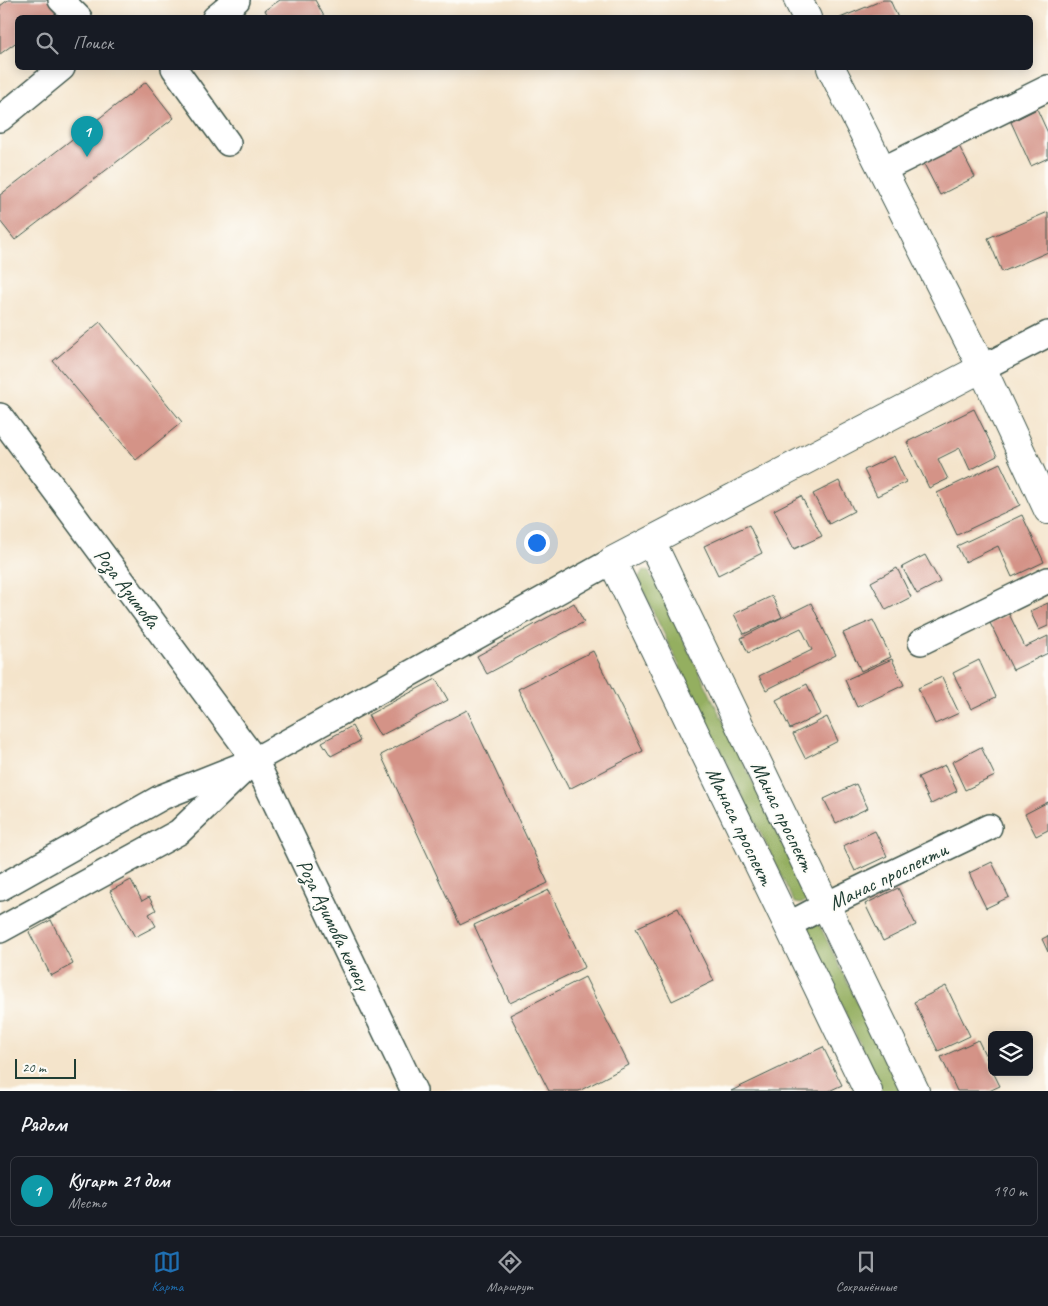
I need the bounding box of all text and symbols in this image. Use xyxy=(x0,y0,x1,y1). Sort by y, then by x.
search box xyxy=(15,15,1033,70)
icon: search xyxy=(33,29,61,57)
text: Поиск xyxy=(73,31,113,55)
pin: 1 xyxy=(71,116,103,157)
your location xyxy=(524,530,550,556)
street label: Роза Азимова xyxy=(88,543,166,635)
street label: Манас проспект xyxy=(745,757,821,876)
street label: Манаса проспект xyxy=(700,763,780,890)
street label: Манас проспекти xyxy=(824,835,953,916)
street label: Роза Азимова көчөсү xyxy=(290,855,378,997)
map controls xyxy=(988,1031,1033,1076)
button: layers xyxy=(988,1031,1033,1076)
scale bar xyxy=(15,1056,76,1079)
text: 20 m xyxy=(22,1059,46,1076)
text: Рядом xyxy=(20,1111,67,1137)
text: Кугарт 21 дом xyxy=(68,1169,170,1193)
text: 1 xyxy=(33,1181,41,1201)
text: 190 m xyxy=(993,1181,1027,1201)
text: Место xyxy=(68,1193,106,1213)
tab: Карта xyxy=(151,1248,184,1295)
tab: Маршрут xyxy=(486,1248,533,1295)
tab: Сохранённые xyxy=(836,1248,896,1295)

